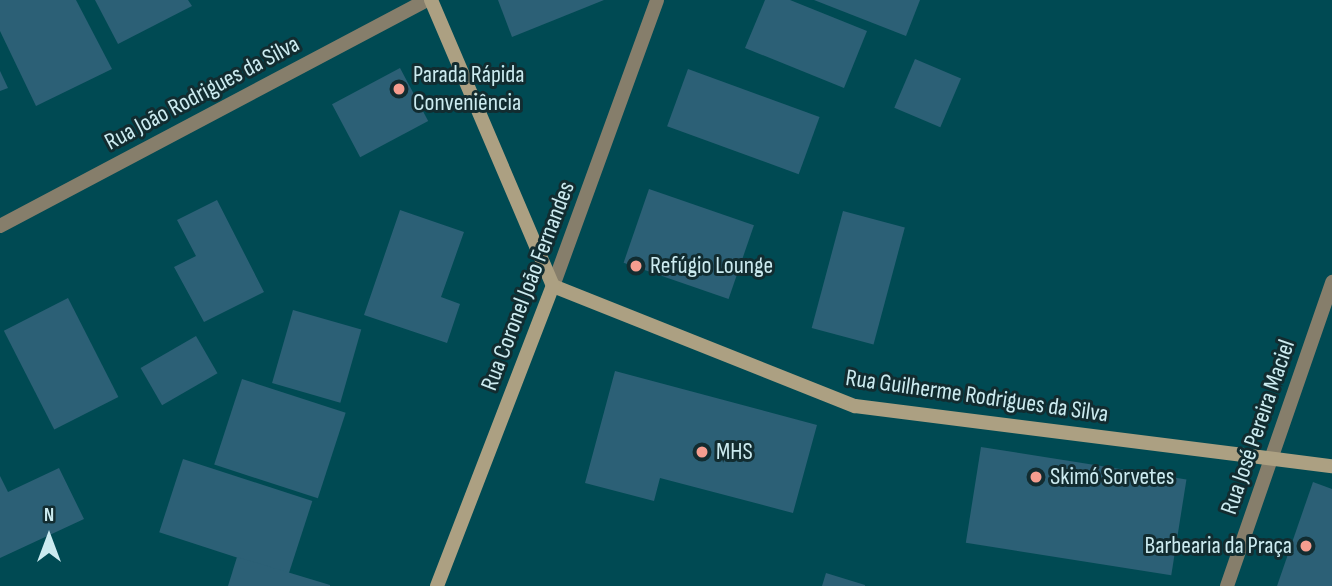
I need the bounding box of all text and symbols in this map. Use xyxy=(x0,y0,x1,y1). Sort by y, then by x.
street label: Rua João Rodrigues da Silva xyxy=(100,30,304,156)
place label: Parada Rápida Conveniência xyxy=(413,61,525,117)
marker: Parada Rápida Conveniência xyxy=(391,81,407,97)
street label: Rua Coronel João Fernandes xyxy=(475,177,581,395)
place label: Refúgio Lounge xyxy=(650,252,773,280)
marker: Refúgio Lounge xyxy=(628,258,644,274)
street label: Rua José Pereira Maciel xyxy=(1215,336,1301,518)
street label: Rua Guilherme Rodrigues da Silva xyxy=(844,363,1110,429)
place label: MHS xyxy=(716,438,753,466)
marker: MHS xyxy=(694,444,710,460)
place label: Skimó Sorvetes xyxy=(1050,463,1174,491)
marker: Skimó Sorvetes xyxy=(1028,469,1044,485)
north arrow xyxy=(14,502,84,572)
text: N xyxy=(44,504,54,527)
place label: Barbearia da Praça xyxy=(1144,532,1292,560)
marker: Barbearia da Praça xyxy=(1298,538,1314,554)

